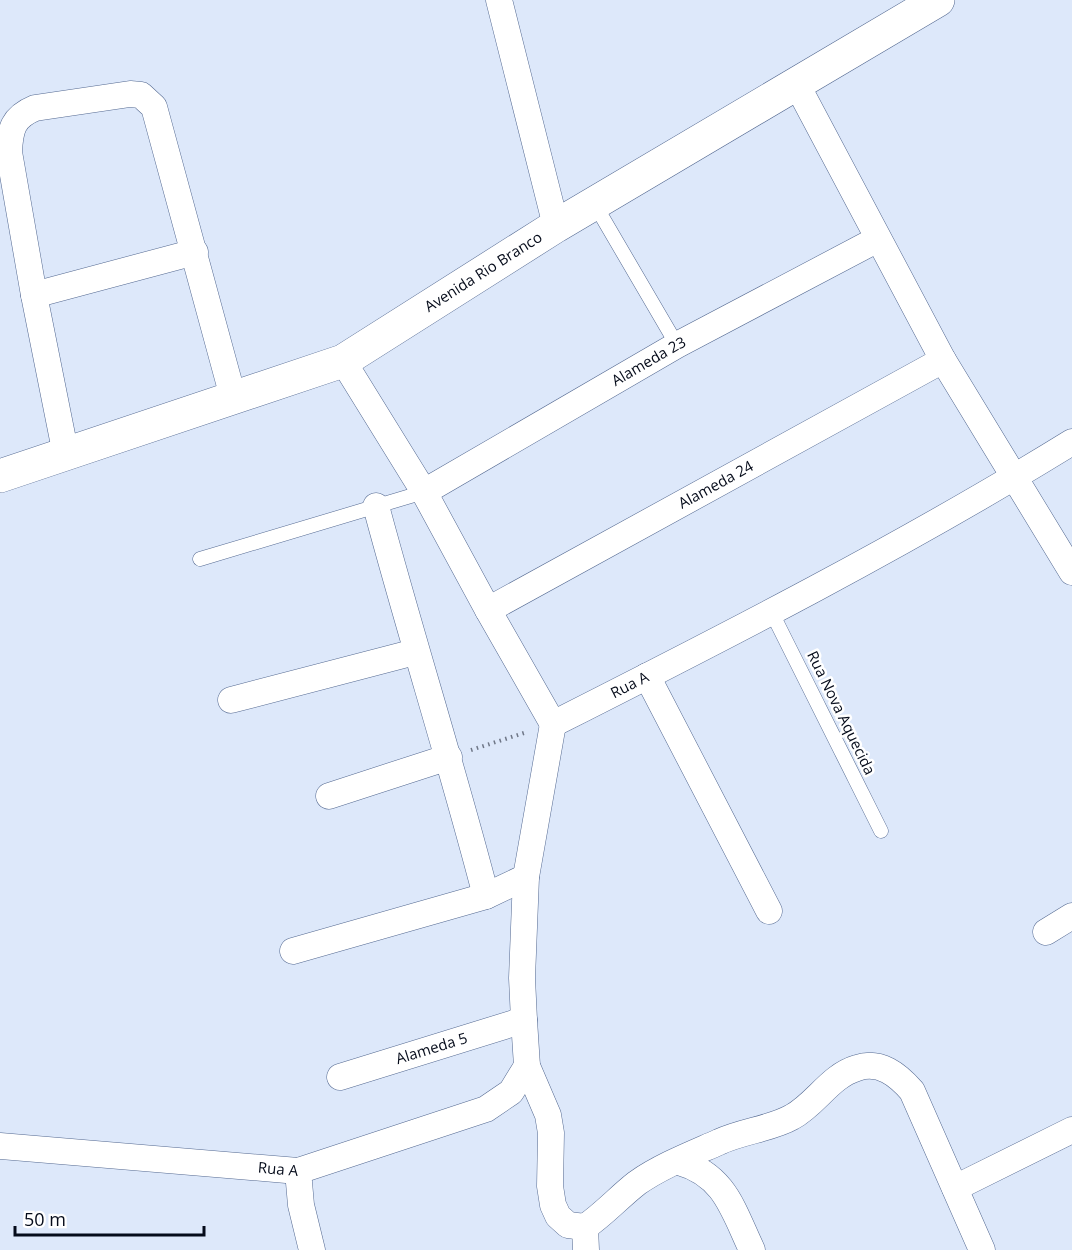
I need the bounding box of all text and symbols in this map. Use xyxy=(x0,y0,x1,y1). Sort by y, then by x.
street label: Avenida Rio Branco xyxy=(420,226,545,316)
street label: Alameda 23 xyxy=(608,331,689,390)
street label: Alameda 24 xyxy=(674,455,757,513)
street label: Rua Nova Aquecida xyxy=(803,647,881,778)
street label: Rua A xyxy=(607,666,652,702)
street label: Alameda 5 xyxy=(393,1027,470,1068)
street label: Rua A xyxy=(257,1157,299,1180)
scale bar xyxy=(15,1199,204,1237)
text: 50 m xyxy=(24,1207,66,1231)

